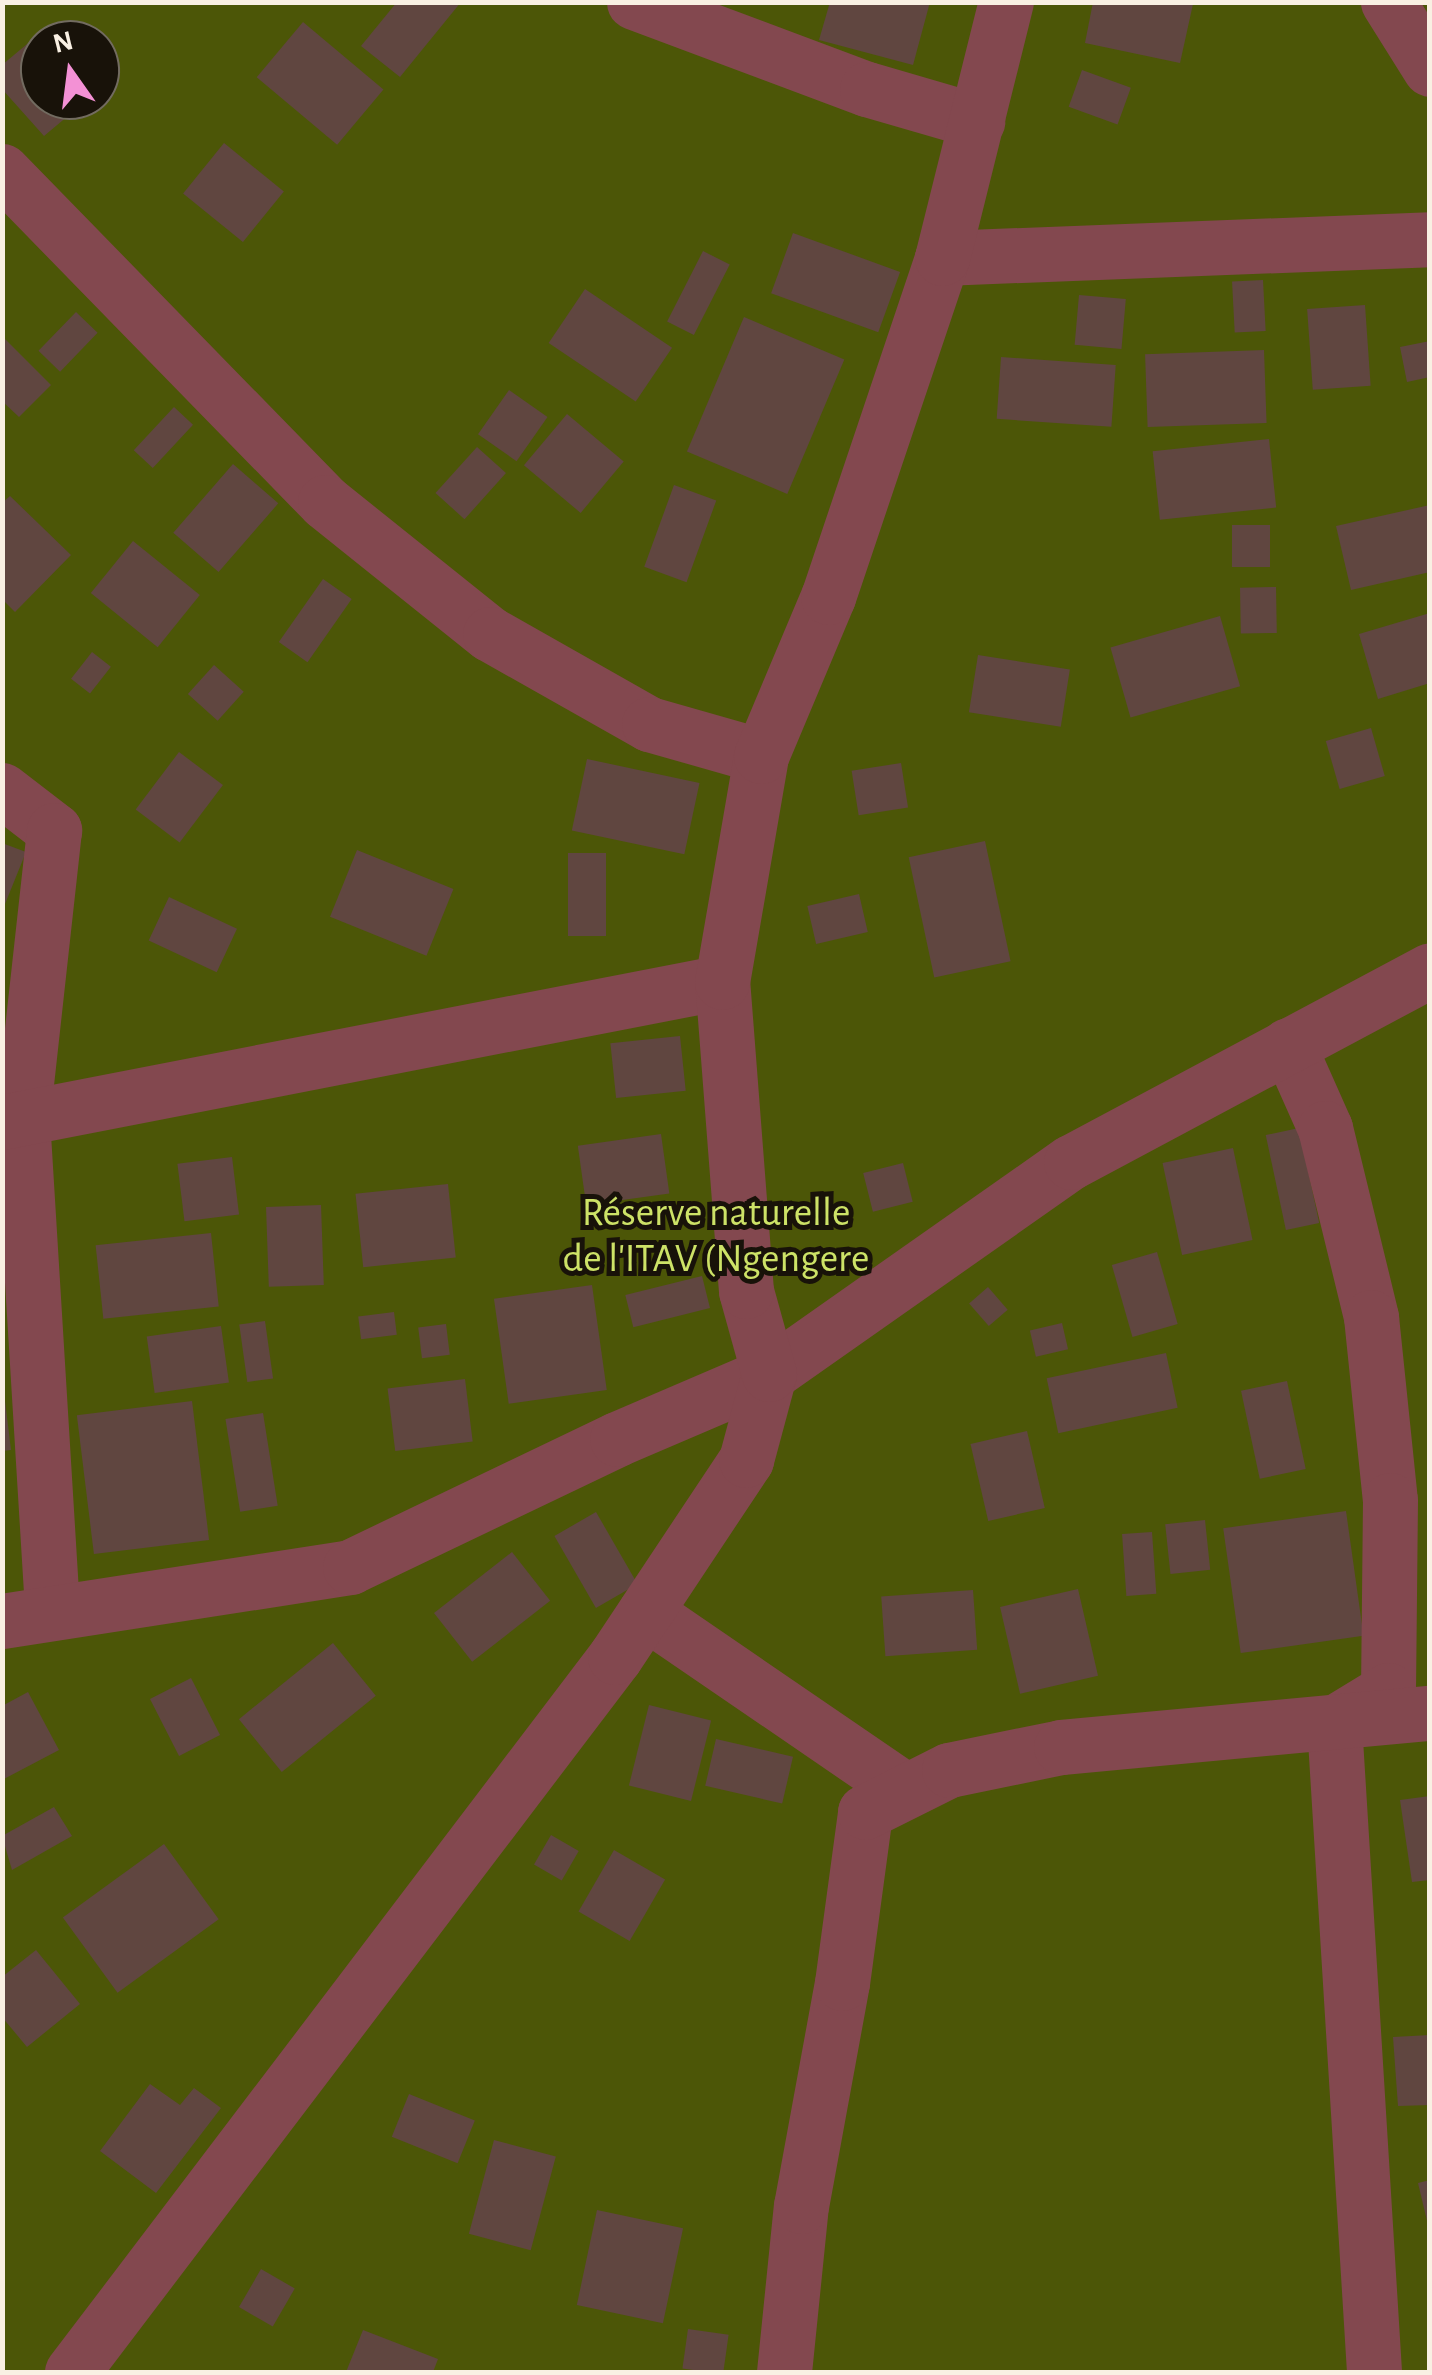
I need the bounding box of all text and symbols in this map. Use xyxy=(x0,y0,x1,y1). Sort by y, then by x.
north arrow xyxy=(20,20,120,120)
text: N xyxy=(50,27,76,59)
park label: Réserve naturelle de l'ITAV (Ngengere xyxy=(563,1189,869,1283)

